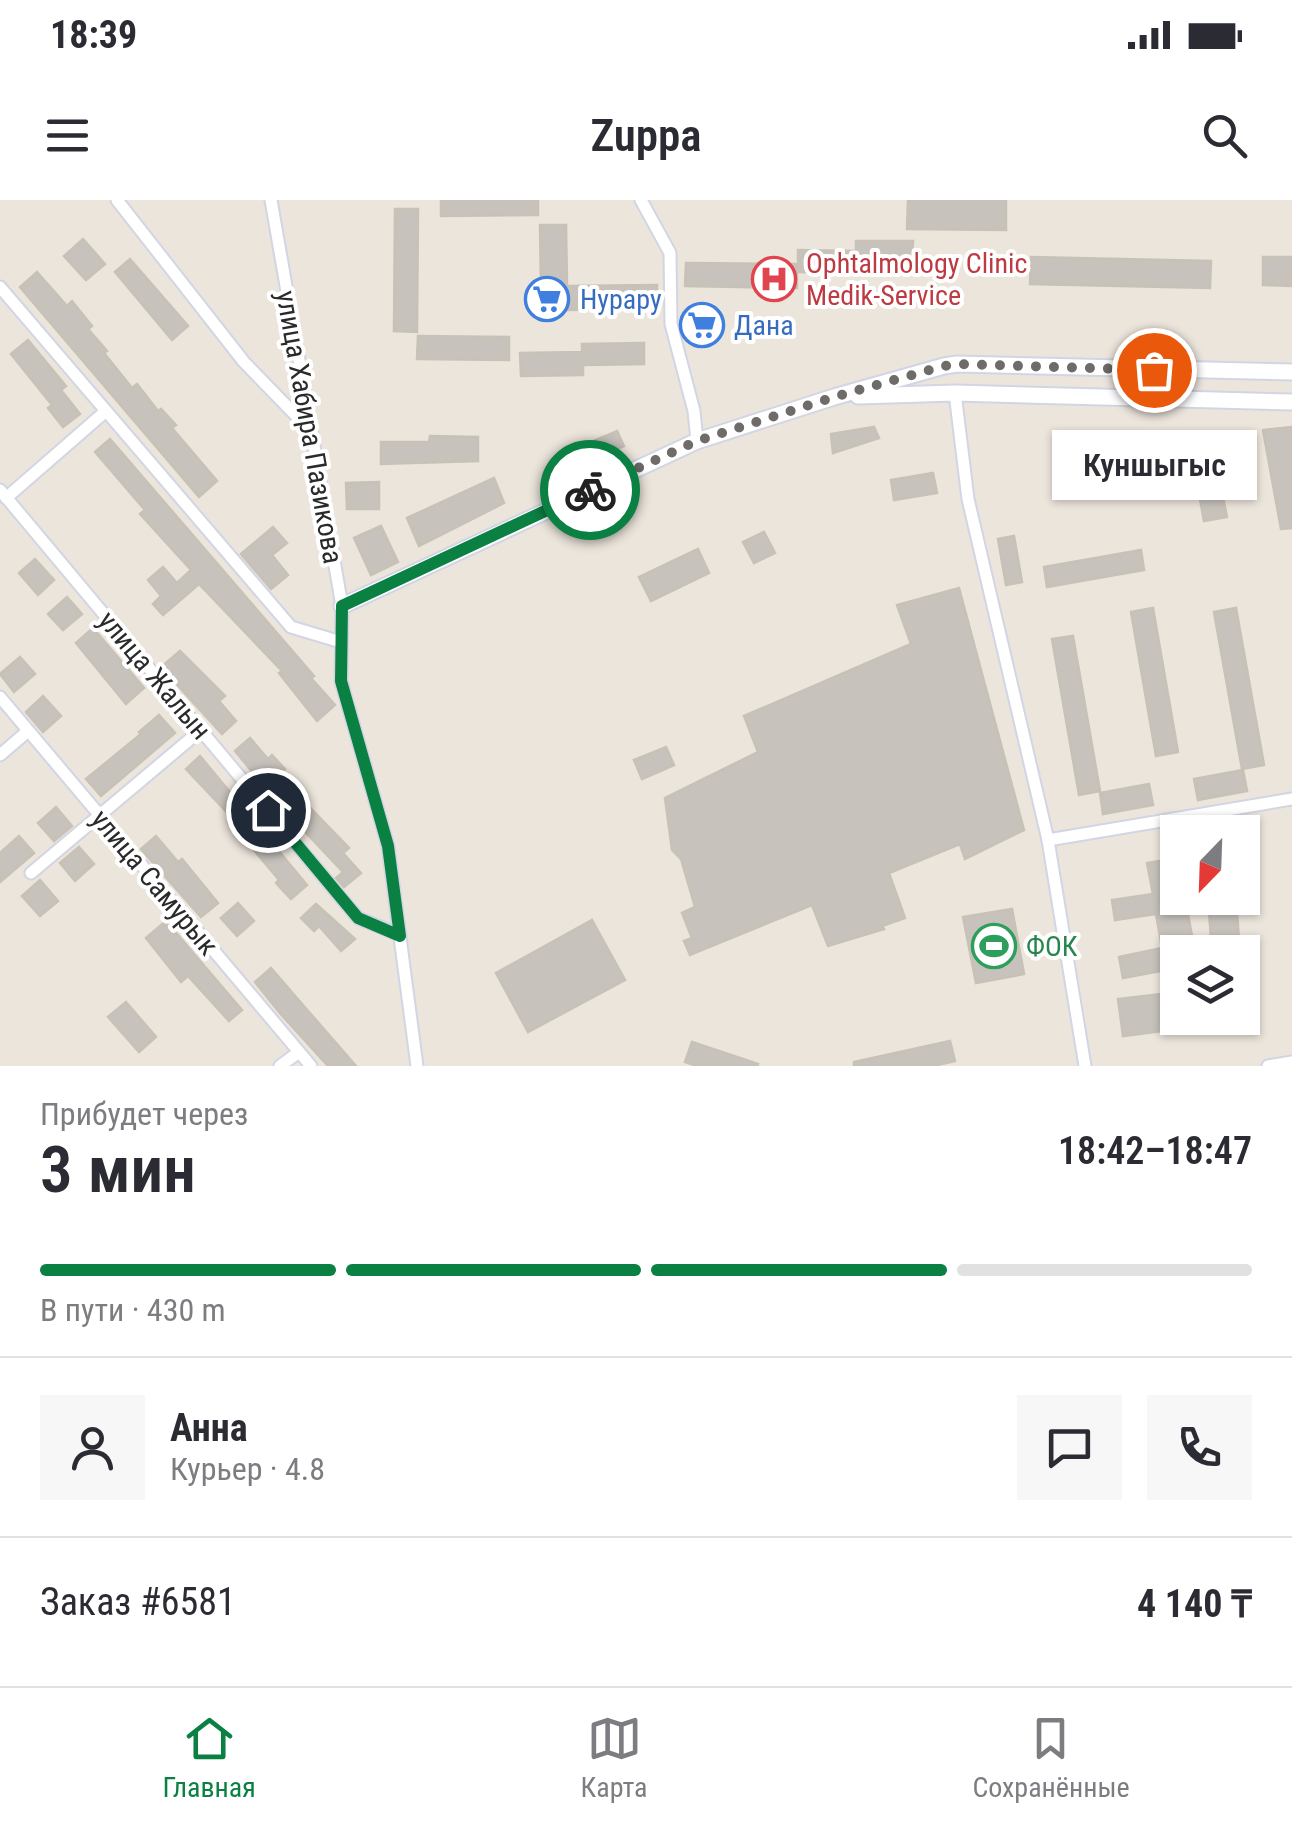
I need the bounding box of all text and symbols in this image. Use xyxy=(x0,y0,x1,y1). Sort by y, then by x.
text: 18:39 xyxy=(50,13,137,57)
icon: menu xyxy=(40,108,95,163)
icon: search xyxy=(1197,108,1252,163)
text: Zuppa xyxy=(590,109,702,162)
place label: Ophtalmology Clinic Medik-Service xyxy=(806,247,1027,312)
hospital icon: Ophtalmology Clinic Medik-Service xyxy=(751,256,797,302)
supermarket icon: Нурару xyxy=(524,276,570,322)
place label: Нурару xyxy=(580,283,662,316)
street label: улица Хабира Пазикова xyxy=(269,288,350,566)
supermarket icon: Дана xyxy=(679,302,725,348)
place label: Дана xyxy=(734,309,794,342)
pin xyxy=(1112,328,1197,413)
icon: bag xyxy=(1127,343,1182,398)
callout: Куншыгыс xyxy=(1052,430,1256,500)
courier xyxy=(540,440,640,540)
text: Куншыгыс xyxy=(1083,446,1226,484)
icon: bike xyxy=(563,463,618,518)
street label: улица Жалын xyxy=(91,604,218,746)
pin xyxy=(226,768,311,853)
icon: home xyxy=(241,783,296,838)
street label: улица Самурык xyxy=(84,803,225,962)
north arrow xyxy=(1160,815,1260,915)
map controls xyxy=(1160,815,1260,1035)
sports icon: ФОК xyxy=(971,923,1017,969)
place label: ФОК xyxy=(1026,930,1078,963)
button: layers xyxy=(1160,935,1260,1035)
text: Прибудет через xyxy=(40,1095,248,1133)
text: 18:42–18:47 xyxy=(1058,1129,1252,1173)
text: 3 мин xyxy=(40,1132,196,1208)
text: В пути · 430 m xyxy=(40,1291,226,1329)
button: person xyxy=(40,1395,145,1500)
button: chat xyxy=(1017,1395,1122,1500)
button: phone xyxy=(1147,1395,1252,1500)
text: Анна xyxy=(170,1406,248,1450)
text: Курьер · 4.8 xyxy=(170,1450,325,1488)
text: Заказ #6581 xyxy=(40,1580,236,1624)
text: 4 140 ₸ xyxy=(1137,1582,1252,1626)
tab: Главная xyxy=(162,1711,256,1804)
tab: Карта xyxy=(581,1711,648,1804)
tab: Сохранённые xyxy=(972,1711,1130,1804)

